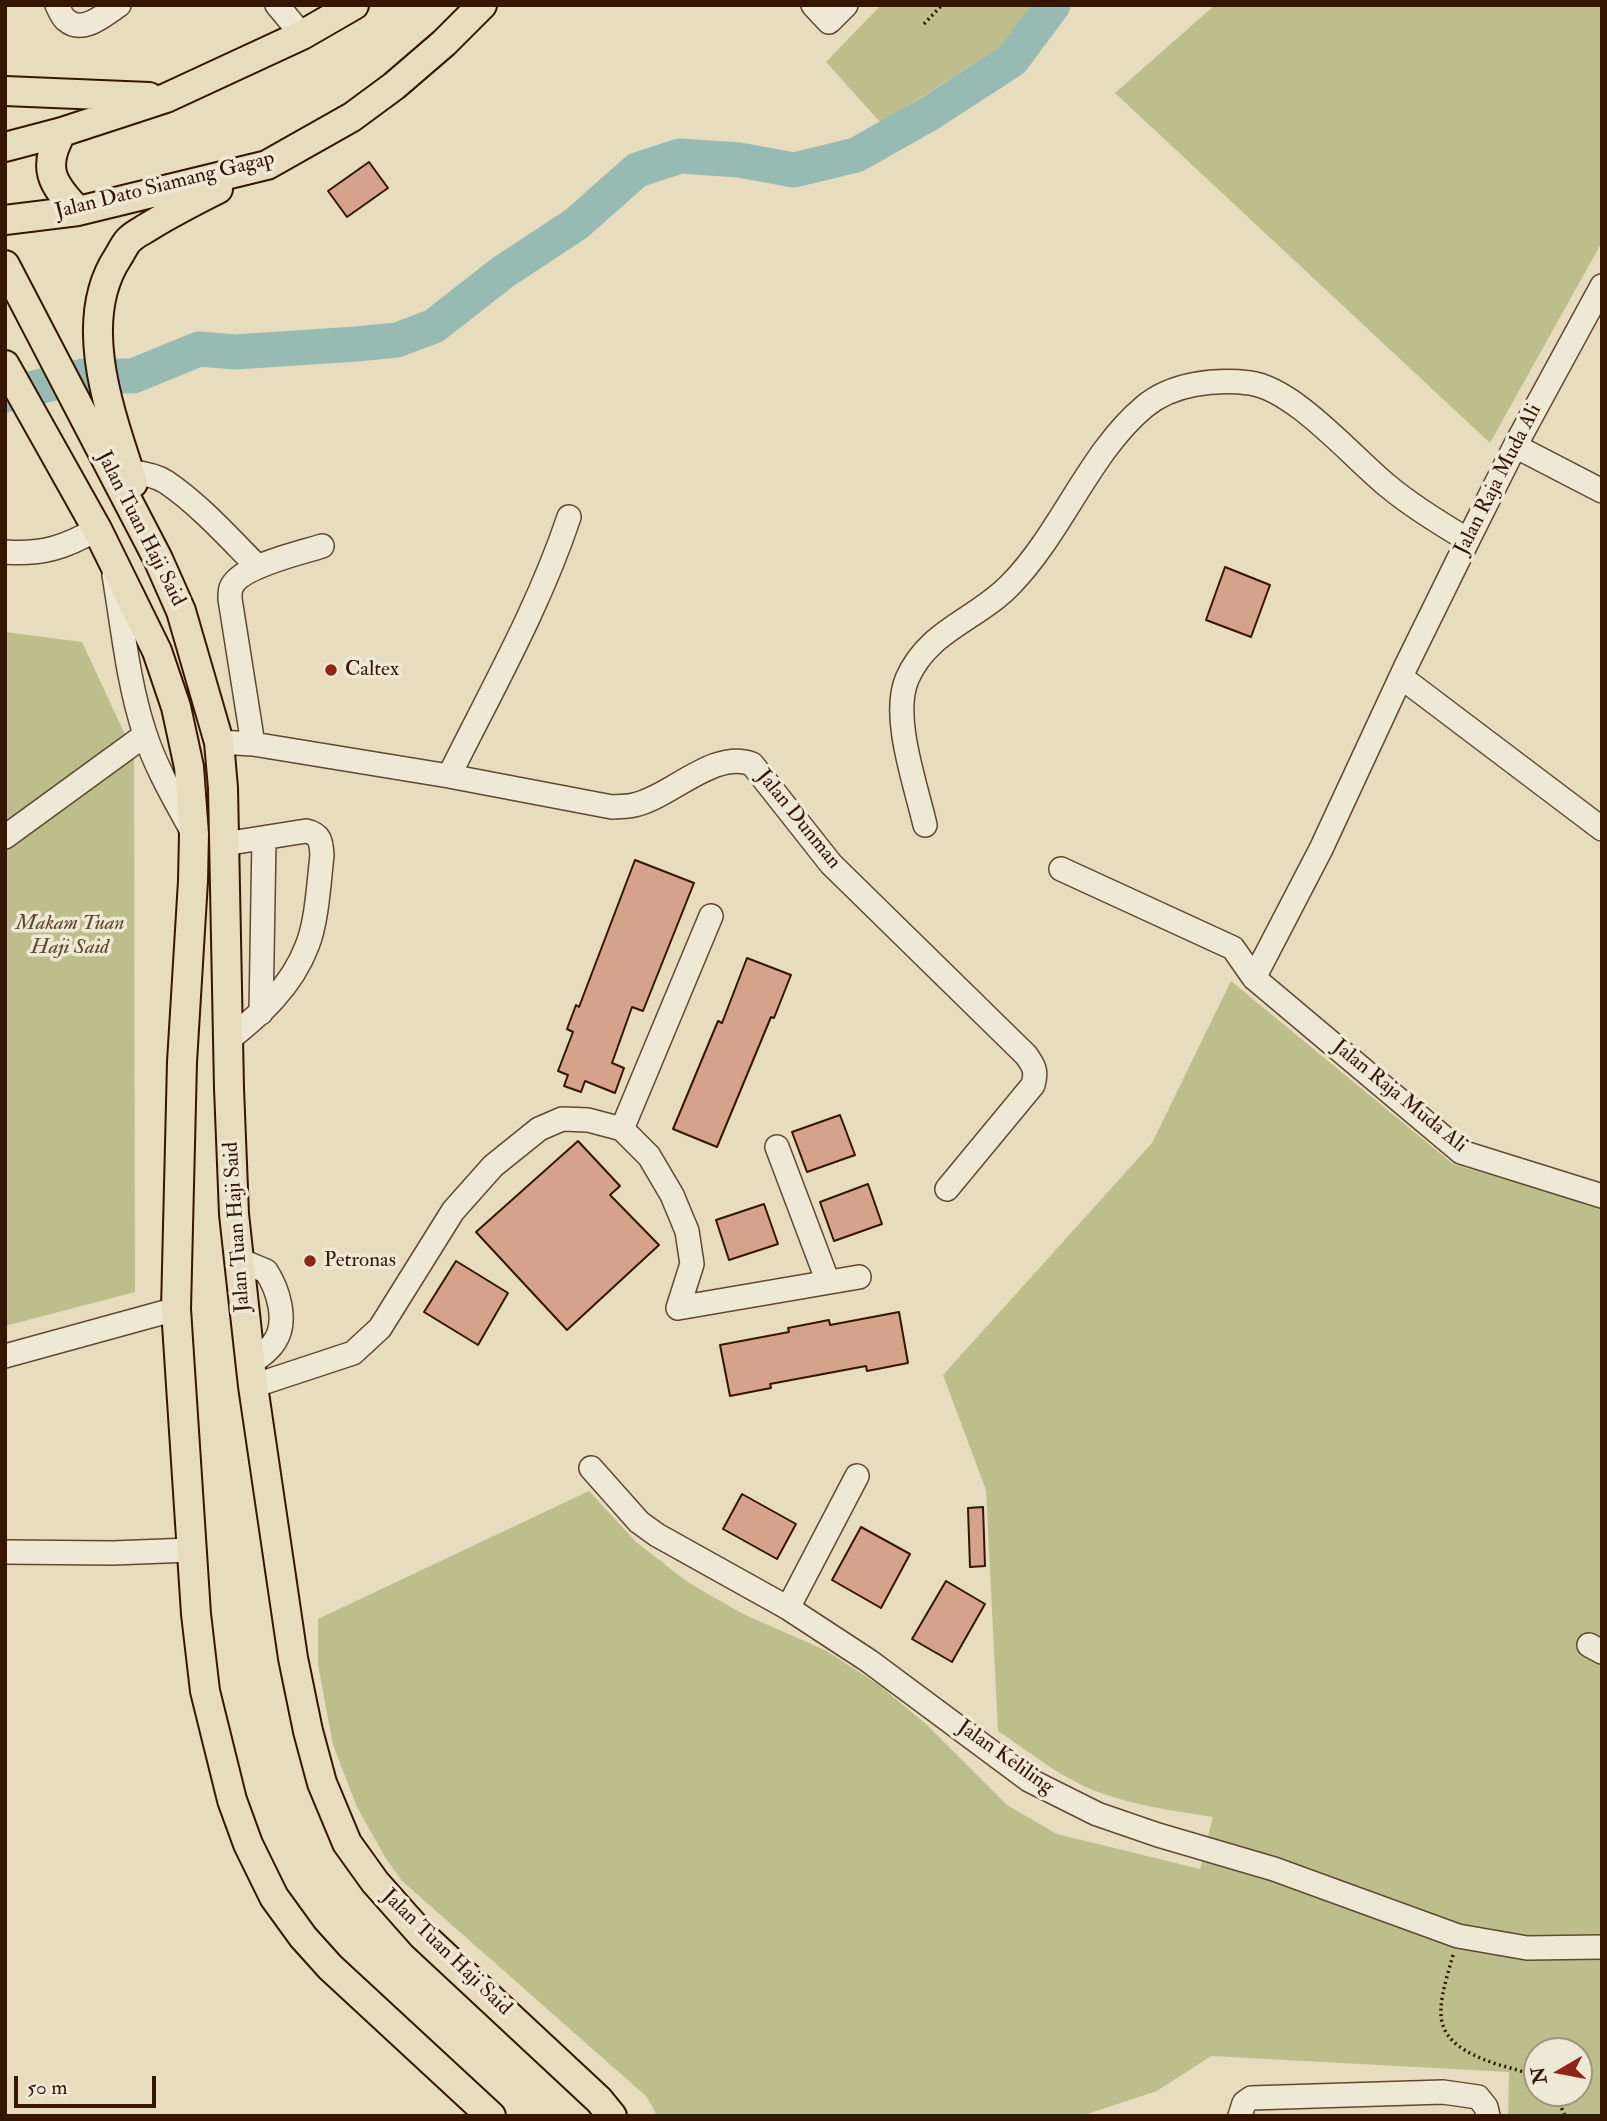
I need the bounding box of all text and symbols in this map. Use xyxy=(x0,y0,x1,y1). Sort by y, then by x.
street label: Jalan Dato Siamang Gagap xyxy=(53,147,277,225)
street label: Jalan Raja Muda Ali xyxy=(1450,400,1548,560)
street label: Jalan Tuan Haji Said xyxy=(90,447,190,611)
place label: Caltex xyxy=(345,657,399,683)
marker: Caltex xyxy=(323,662,339,678)
street label: Jalan Dunman xyxy=(750,765,846,875)
park label: Makam Tuan Haji Said xyxy=(16,911,124,961)
street label: Jalan Raja Muda Ali xyxy=(1327,1035,1471,1159)
street label: Jalan Tuan Haji Said xyxy=(219,1141,257,1313)
place label: Petronas xyxy=(324,1248,396,1274)
marker: Petronas xyxy=(302,1253,318,1269)
street label: Jalan Keliling xyxy=(952,1715,1058,1801)
street label: Jalan Tuan Haji Said xyxy=(376,1885,516,2021)
north arrow xyxy=(1523,2037,1593,2107)
scale bar xyxy=(18,2062,159,2106)
text: N xyxy=(1526,2065,1553,2086)
text: 50 m xyxy=(27,2074,68,2101)

